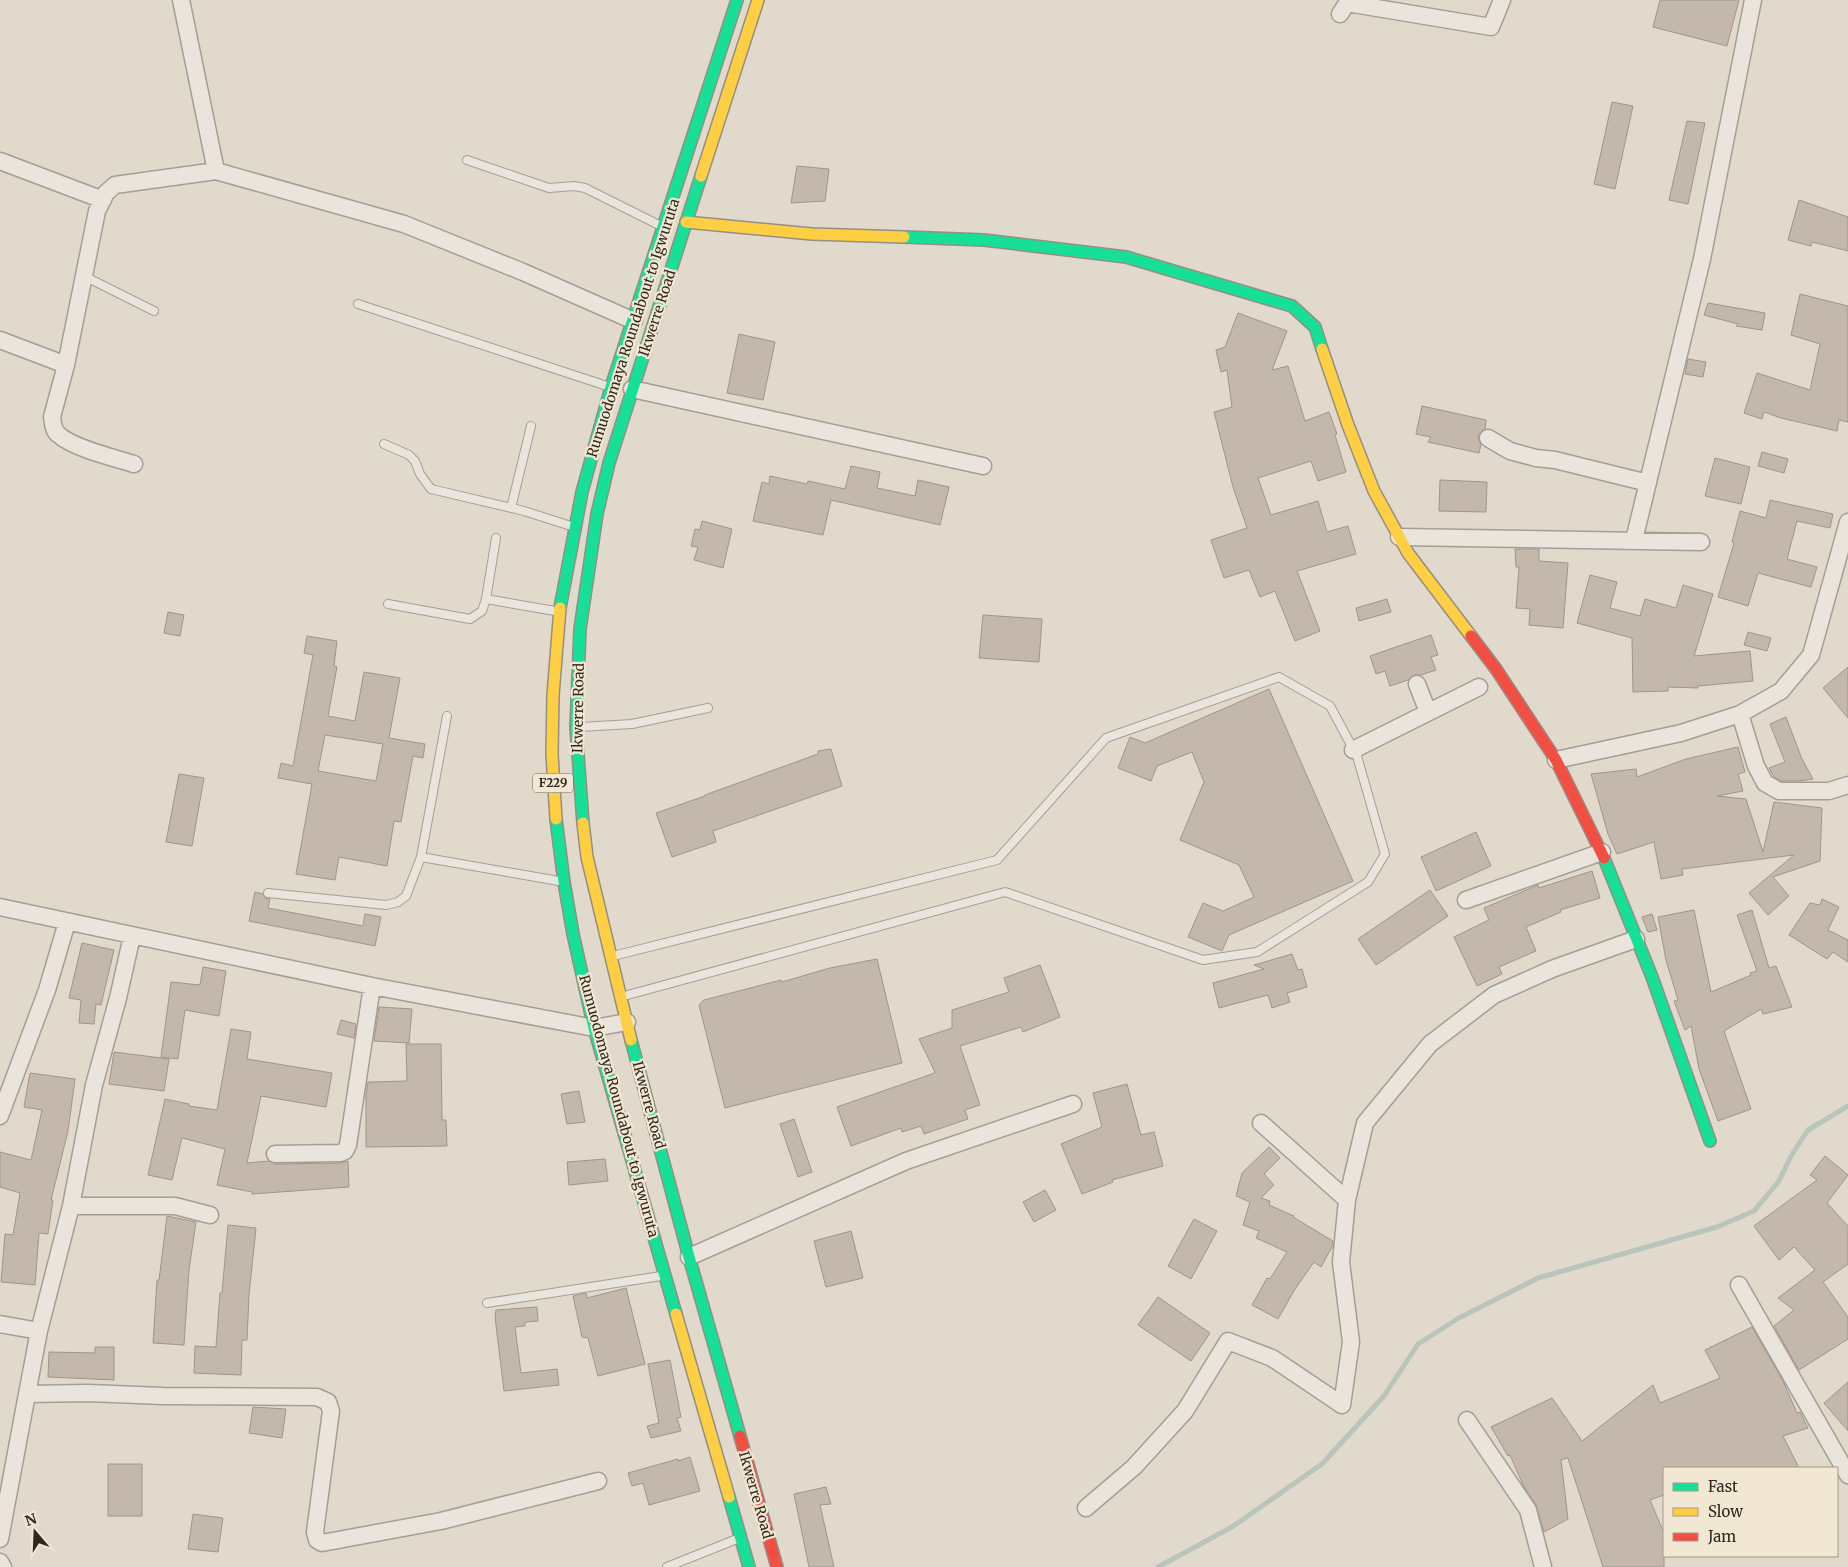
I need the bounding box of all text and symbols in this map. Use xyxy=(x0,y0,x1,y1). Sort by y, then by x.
street label: Rumuodomaya Roundabout to Igwuruta xyxy=(583,196,684,460)
street label: Ikwerre Road xyxy=(635,267,680,359)
street label: Ikwerre Road xyxy=(568,662,588,753)
road number: F229 xyxy=(533,774,573,792)
street label: Rumuodomaya Roundabout to Igwuruta xyxy=(575,973,663,1240)
street label: Ikwerre Road xyxy=(629,1059,670,1151)
street label: Ikwerre Road xyxy=(735,1449,777,1541)
legend xyxy=(1663,1467,1838,1557)
text: Fast xyxy=(1708,1477,1738,1496)
text: Slow xyxy=(1708,1502,1743,1521)
north arrow xyxy=(10,1507,60,1557)
text: N xyxy=(23,1509,39,1530)
text: Jam xyxy=(1707,1527,1736,1546)

